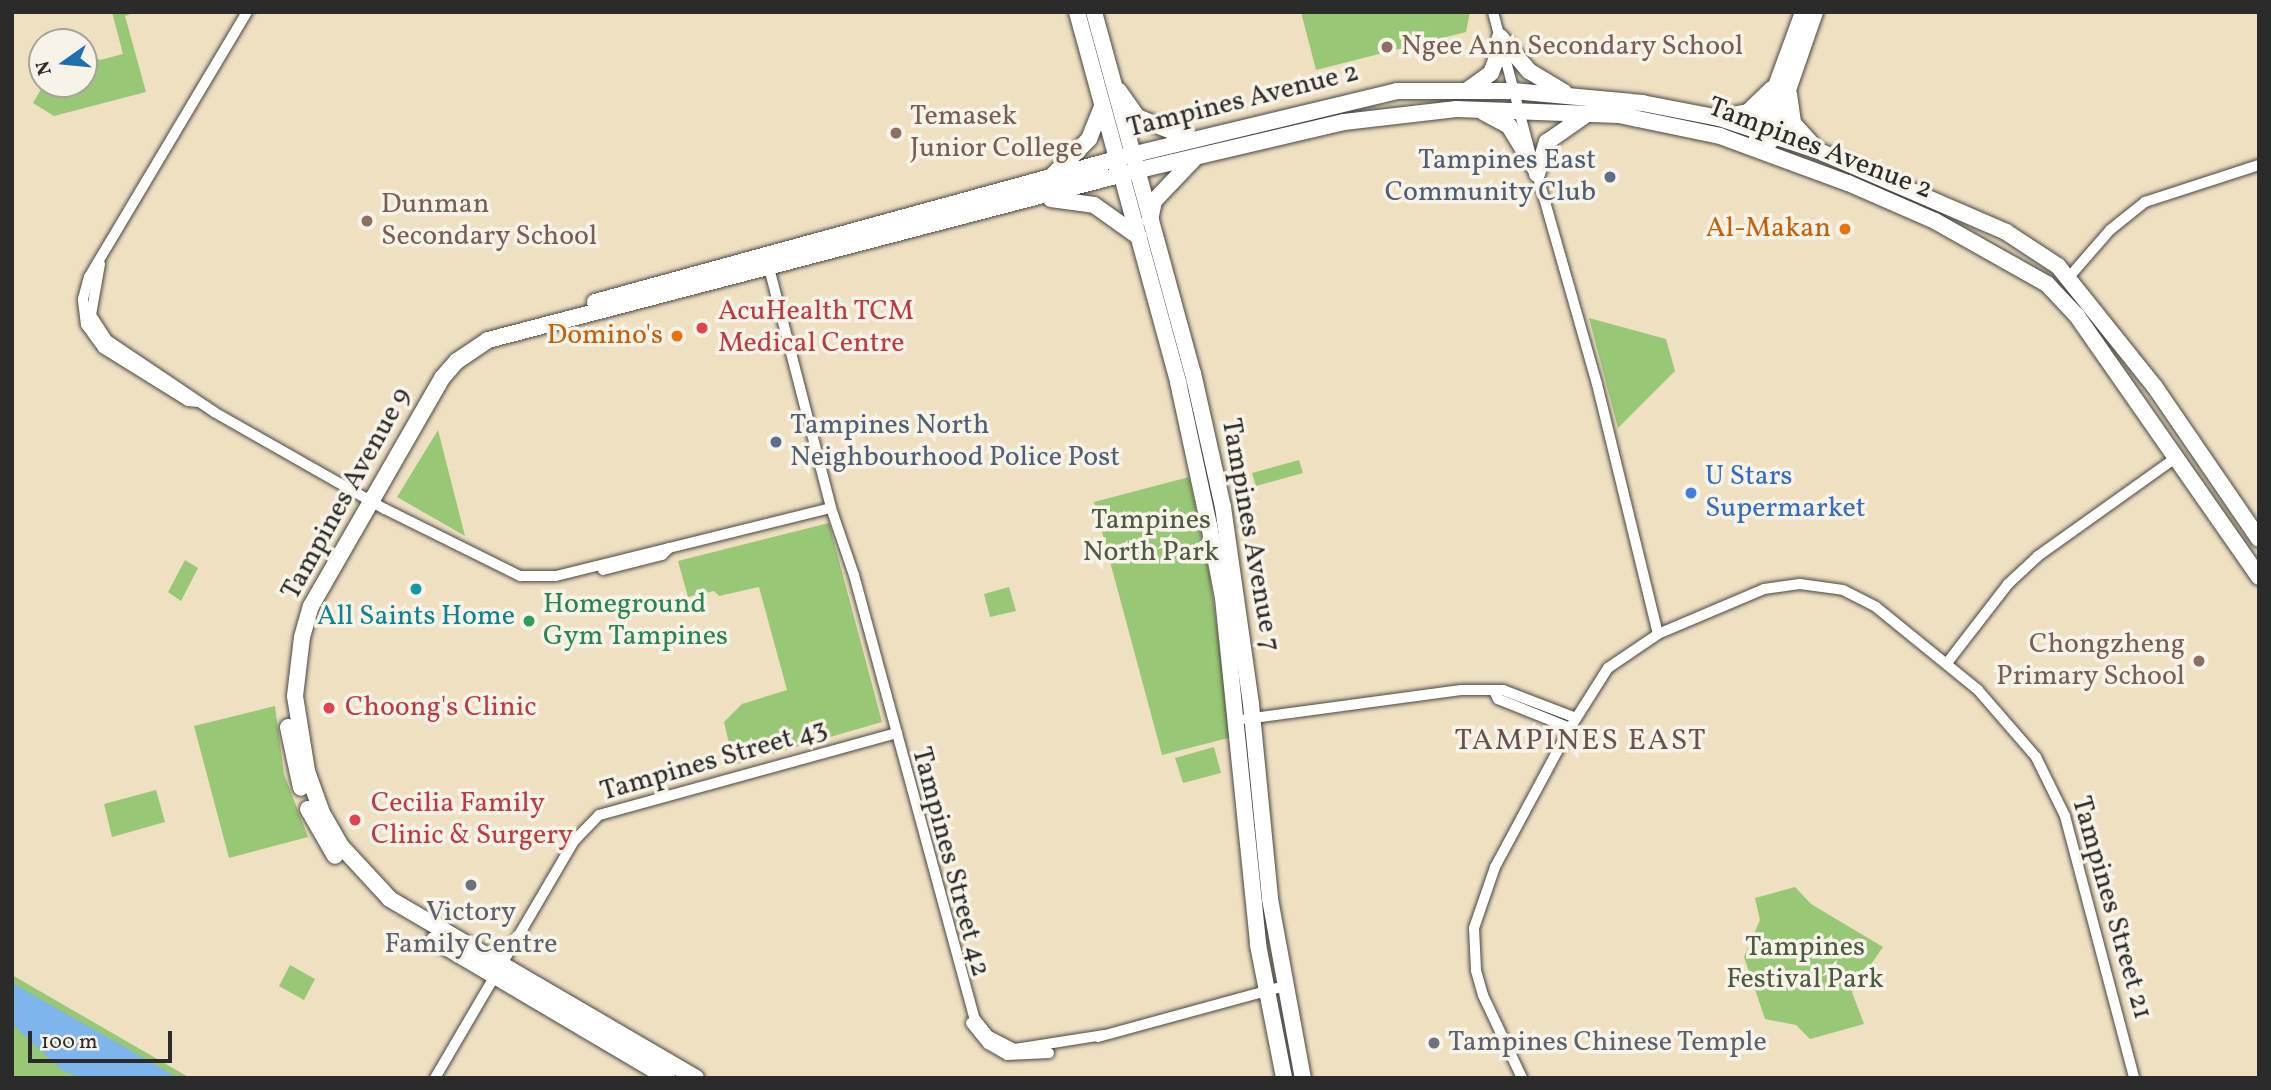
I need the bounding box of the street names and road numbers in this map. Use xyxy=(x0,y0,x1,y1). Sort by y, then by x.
street label: Tampines Avenue 2 xyxy=(1124,56,1362,146)
street label: Tampines Avenue 2 xyxy=(1703,91,1937,207)
street label: Tampines Avenue 9 xyxy=(275,382,419,606)
street label: Tampines Avenue 7 xyxy=(1213,416,1287,654)
street label: Tampines Street 43 xyxy=(597,713,831,809)
street label: Tampines Street 42 xyxy=(903,744,997,980)
street label: Tampines Street 21 xyxy=(2063,793,2159,1023)

